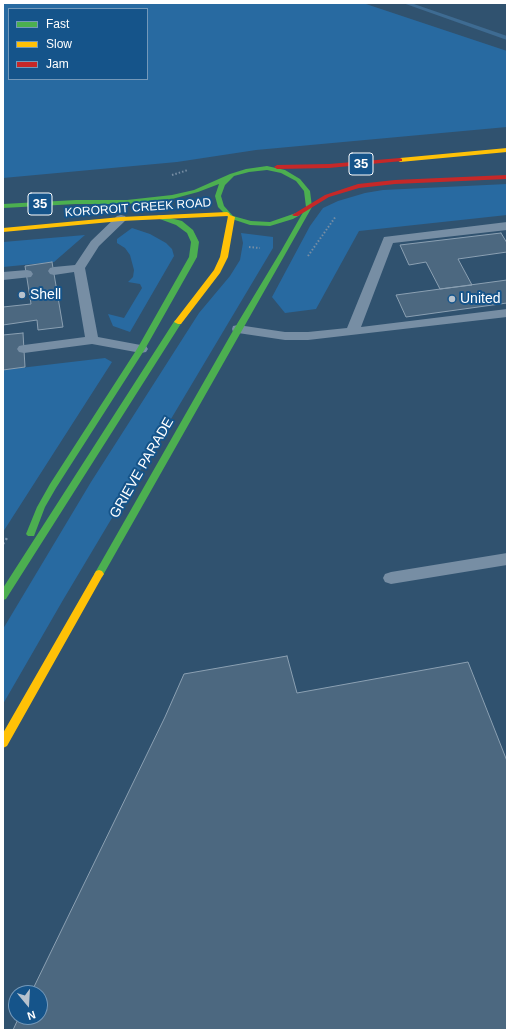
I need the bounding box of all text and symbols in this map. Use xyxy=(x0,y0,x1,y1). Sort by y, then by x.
legend xyxy=(8,8,148,80)
text: Fast xyxy=(46,17,69,31)
text: Slow xyxy=(46,37,72,51)
text: Jam xyxy=(46,57,69,71)
road number: 35 xyxy=(349,153,373,175)
road number: 35 xyxy=(28,193,52,215)
street label: KOROROIT CREEK ROAD xyxy=(64,196,212,220)
place label: Shell xyxy=(30,287,61,303)
marker: Shell xyxy=(17,290,27,300)
place label: United xyxy=(460,291,500,307)
marker: United xyxy=(447,294,457,304)
street label: GRIEVE PARADE xyxy=(106,415,178,521)
north arrow xyxy=(8,985,48,1025)
text: N xyxy=(26,1009,37,1022)

